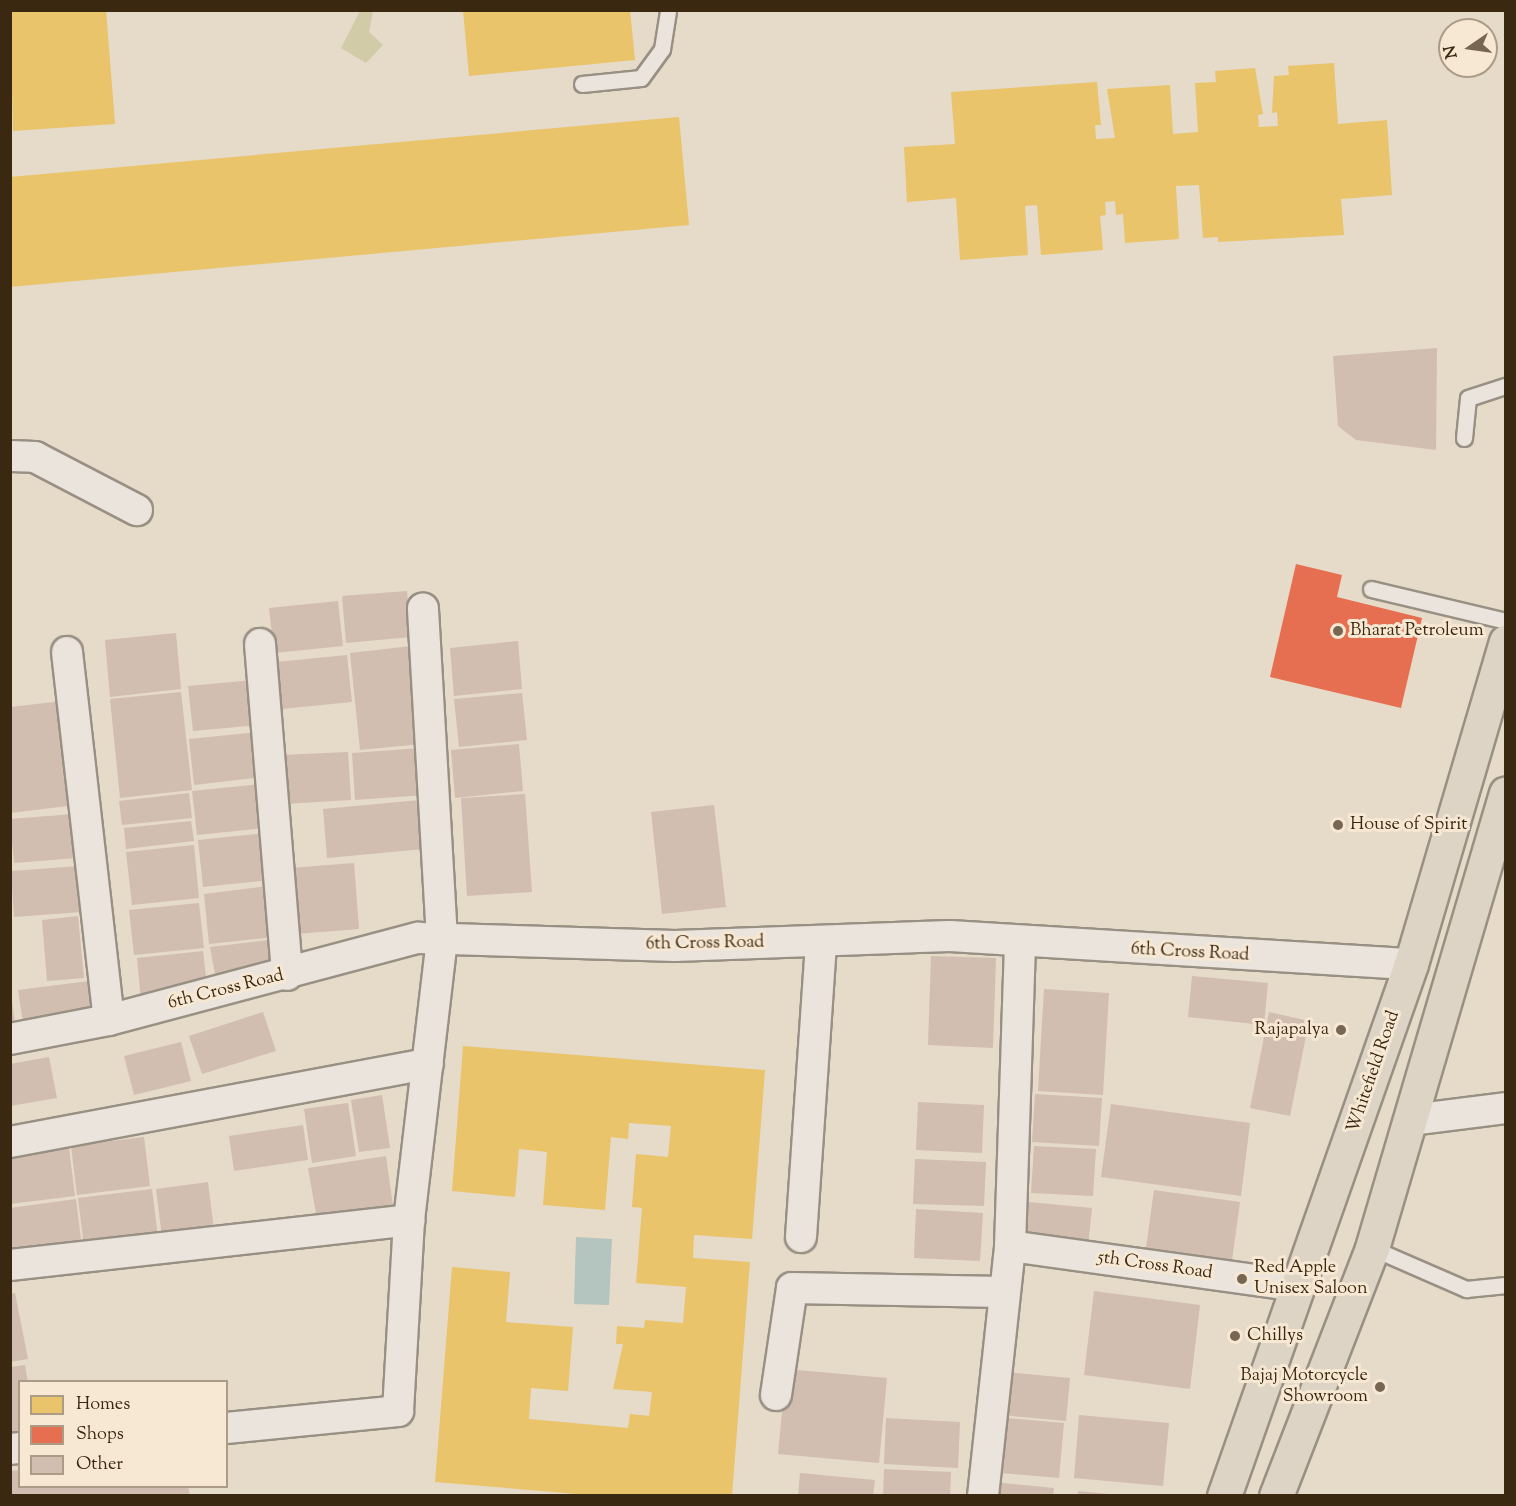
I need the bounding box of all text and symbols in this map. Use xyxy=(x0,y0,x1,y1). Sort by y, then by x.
north arrow xyxy=(1438,18,1498,78)
text: N xyxy=(1439,43,1465,61)
place label: Bharat Petroleum xyxy=(1350,620,1484,642)
marker: Bharat Petroleum xyxy=(1331,624,1345,638)
place label: House of Spirit xyxy=(1350,814,1467,836)
marker: House of Spirit xyxy=(1331,818,1345,832)
street label: 6th Cross Road xyxy=(645,932,765,956)
street label: 6th Cross Road xyxy=(1130,939,1250,967)
street label: 6th Cross Road xyxy=(166,965,286,1015)
street label: Whitefield Road xyxy=(1343,1008,1405,1136)
place label: Rajapalya xyxy=(1254,1019,1329,1041)
marker: Rajapalya xyxy=(1334,1023,1348,1037)
street label: 5th Cross Road xyxy=(1096,1247,1214,1285)
place label: Red Apple Unisex Saloon xyxy=(1254,1258,1368,1300)
marker: Red Apple Unisex Saloon xyxy=(1235,1272,1249,1286)
place label: Chillys xyxy=(1247,1325,1303,1347)
marker: Chillys xyxy=(1228,1329,1242,1343)
place label: Bajaj Motorcycle Showroom xyxy=(1240,1366,1368,1408)
legend xyxy=(18,1380,228,1488)
marker: Bajaj Motorcycle Showroom xyxy=(1373,1380,1387,1394)
text: Homes xyxy=(76,1392,130,1418)
text: Shops xyxy=(76,1422,124,1448)
text: Other xyxy=(76,1452,123,1478)

